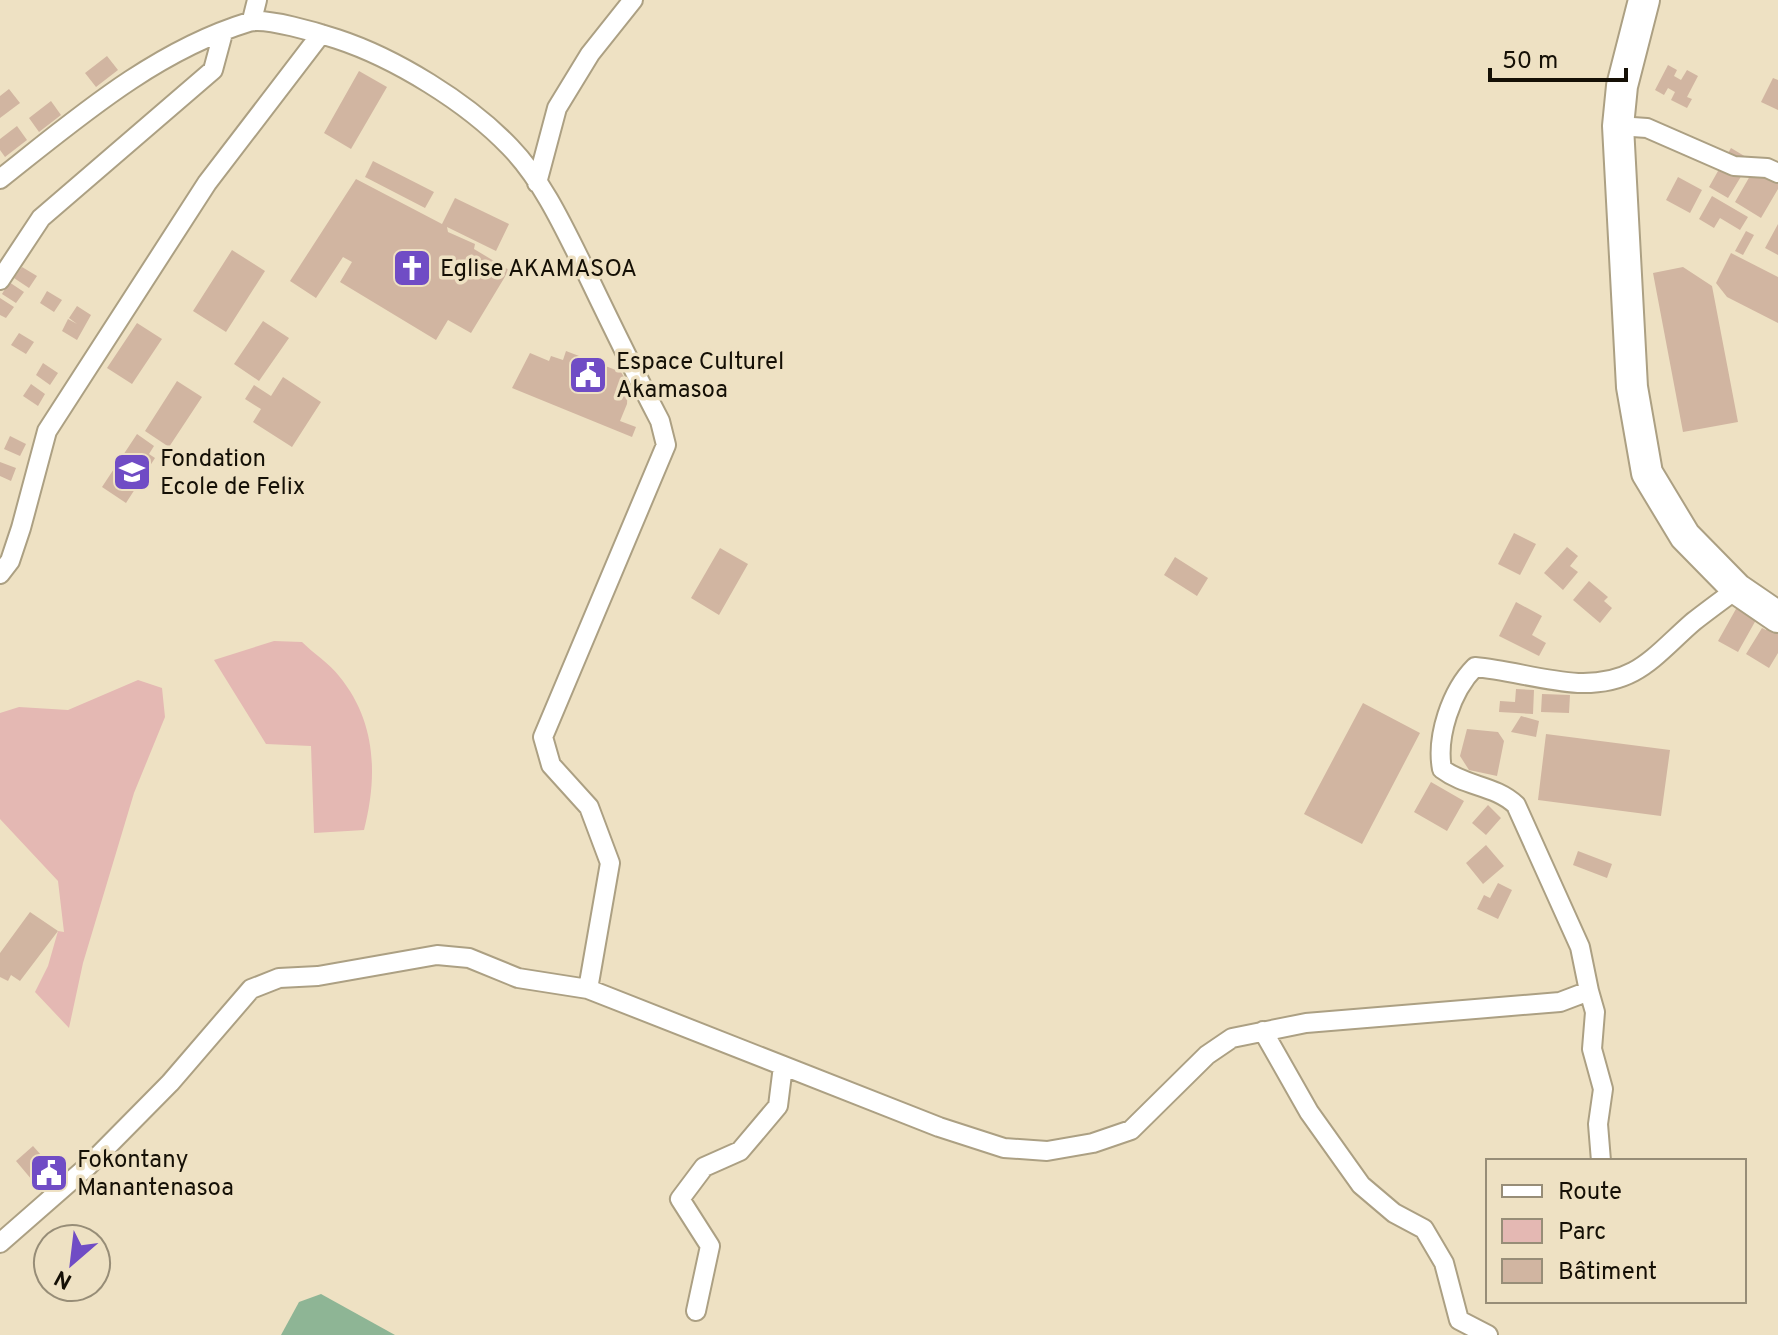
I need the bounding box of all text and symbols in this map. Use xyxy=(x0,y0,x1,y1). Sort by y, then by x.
scale bar xyxy=(1490,32,1626,82)
text: 50 m xyxy=(1502,47,1558,77)
church icon: Eglise AKAMASOA xyxy=(391,247,433,289)
place label: Eglise AKAMASOA xyxy=(440,255,637,285)
place label: Espace Culturel Akamasoa xyxy=(616,348,784,406)
public building icon: Espace Culturel Akamasoa xyxy=(567,354,609,396)
place label: Fondation Ecole de Felix xyxy=(160,445,305,503)
school or university icon: Fondation Ecole de Felix xyxy=(111,451,153,493)
place label: Fokontany Manantenasoa xyxy=(77,1146,234,1204)
public building icon: Fokontany Manantenasoa xyxy=(28,1152,70,1194)
legend xyxy=(1486,1159,1746,1303)
text: Route xyxy=(1558,1178,1622,1208)
text: Parc xyxy=(1558,1218,1606,1248)
north arrow xyxy=(32,1223,112,1303)
text: Bâtiment xyxy=(1558,1258,1657,1288)
text: N xyxy=(50,1263,77,1294)

